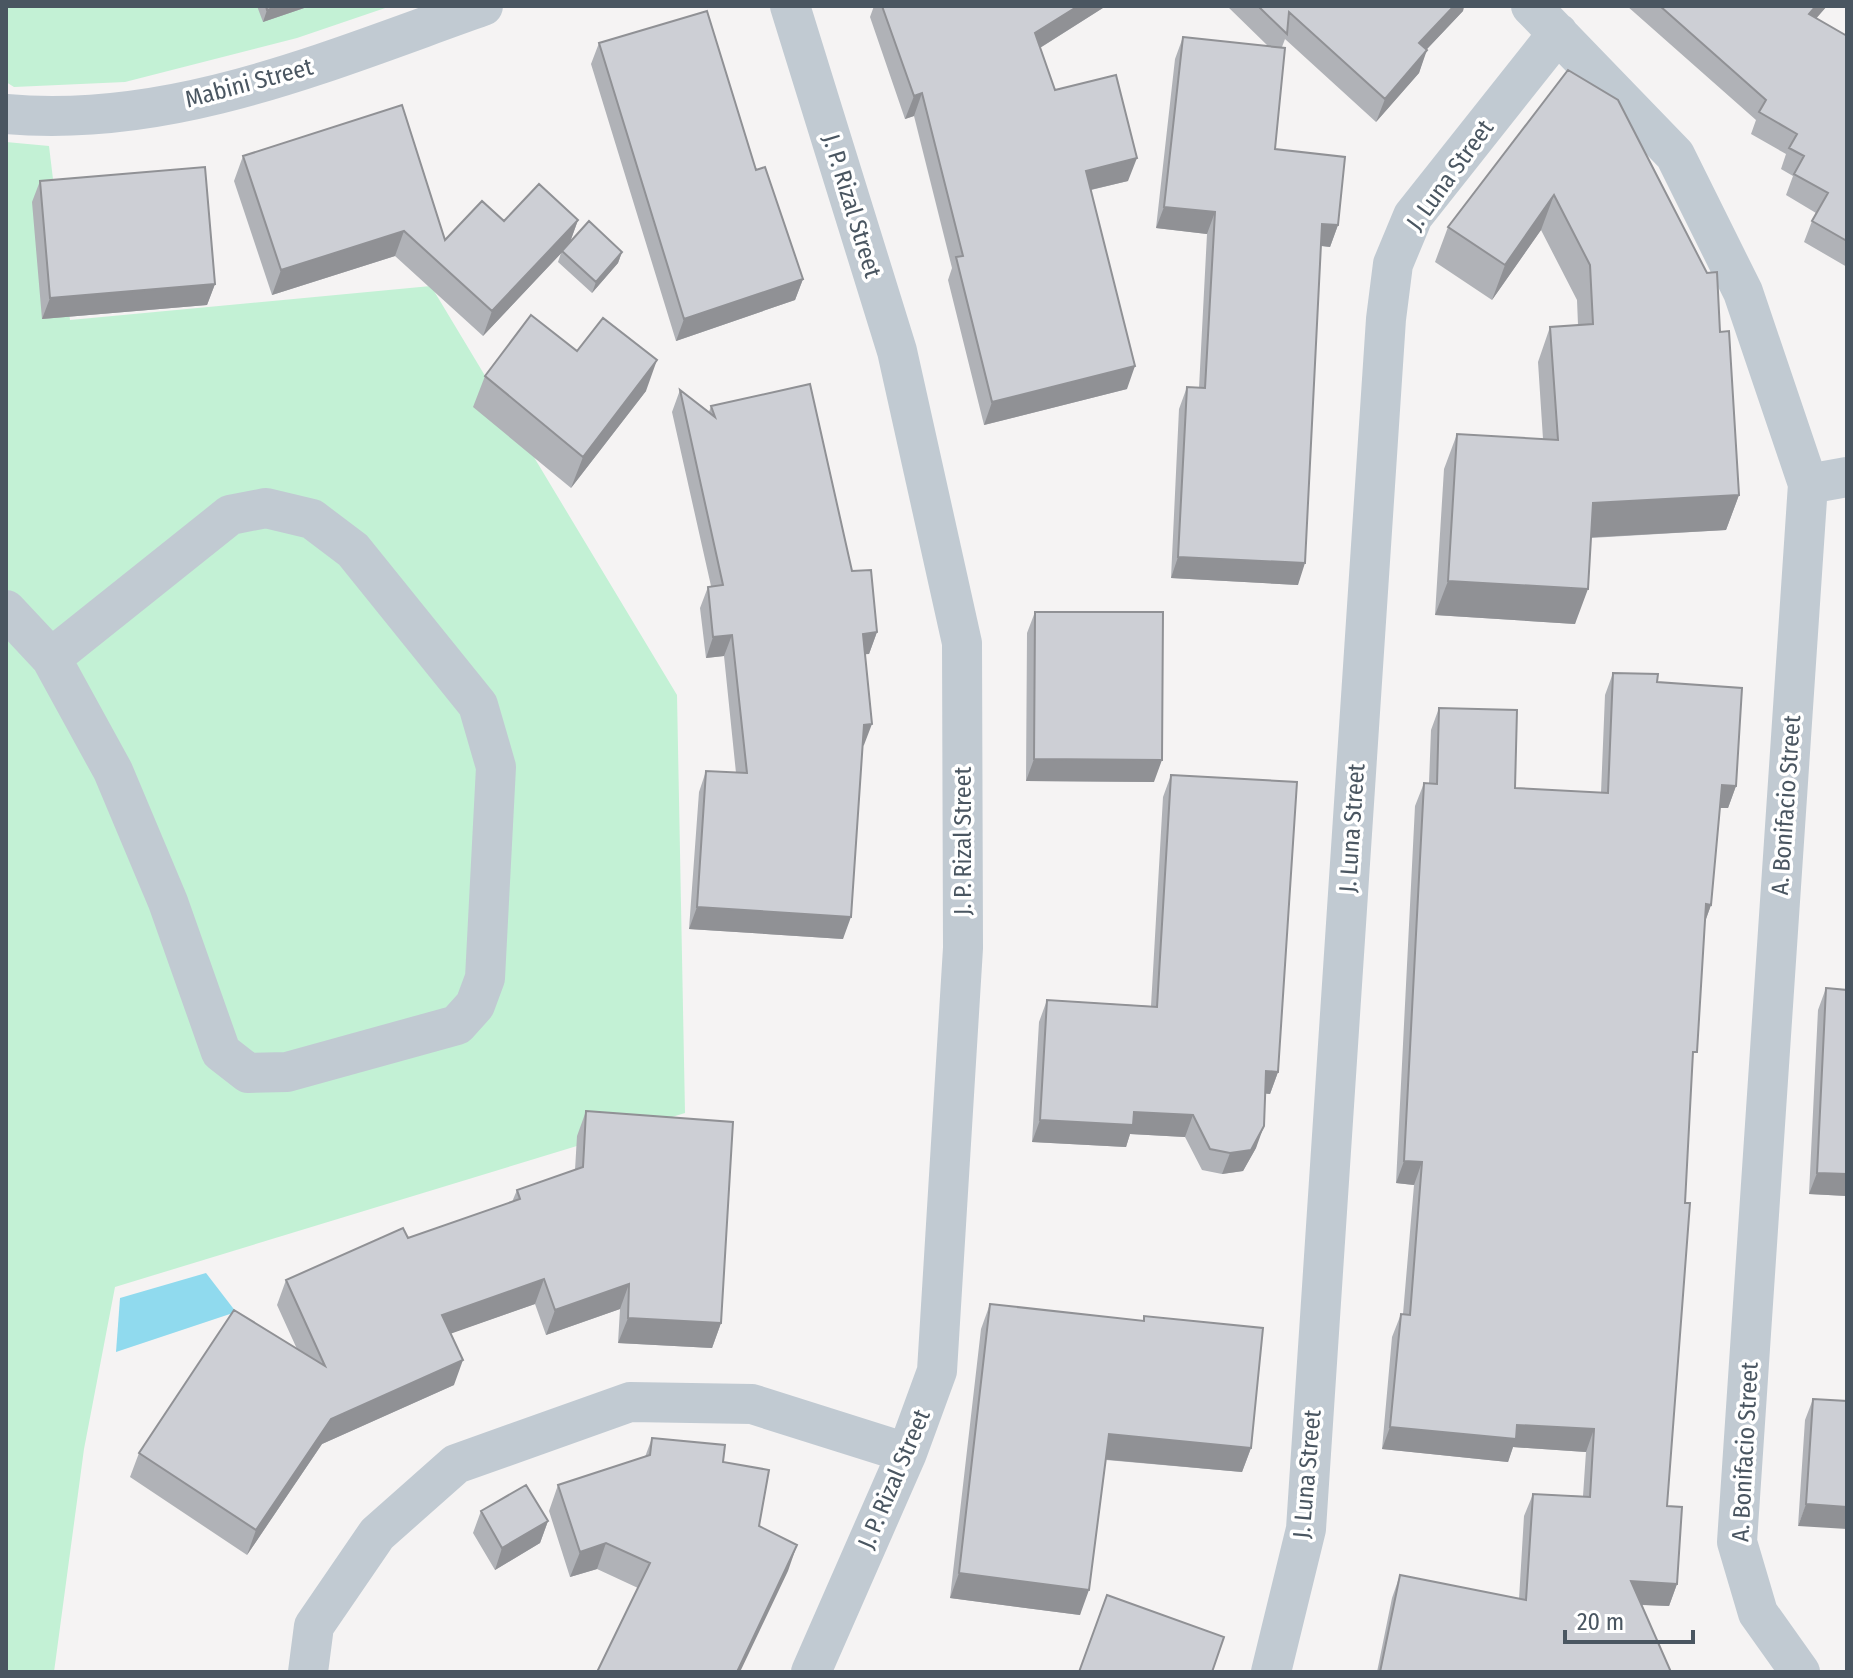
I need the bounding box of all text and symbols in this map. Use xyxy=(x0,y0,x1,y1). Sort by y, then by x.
street label: Mabini Street xyxy=(182,52,316,113)
street label: J. Luna Street xyxy=(1401,114,1499,235)
street label: J. P. Rizal Street xyxy=(817,131,887,281)
street label: A. Bonifacio Street xyxy=(1766,714,1806,896)
street label: J. Luna Street xyxy=(1334,762,1370,893)
street label: J. P. Rizal Street xyxy=(949,767,977,915)
street label: A. Bonifacio Street xyxy=(1726,1361,1764,1543)
street label: J. P. Rizal Street xyxy=(852,1405,936,1553)
street label: J. Luna Street xyxy=(1287,1408,1327,1540)
scale bar xyxy=(1565,1594,1693,1644)
text: 20 m xyxy=(1577,1608,1624,1636)

